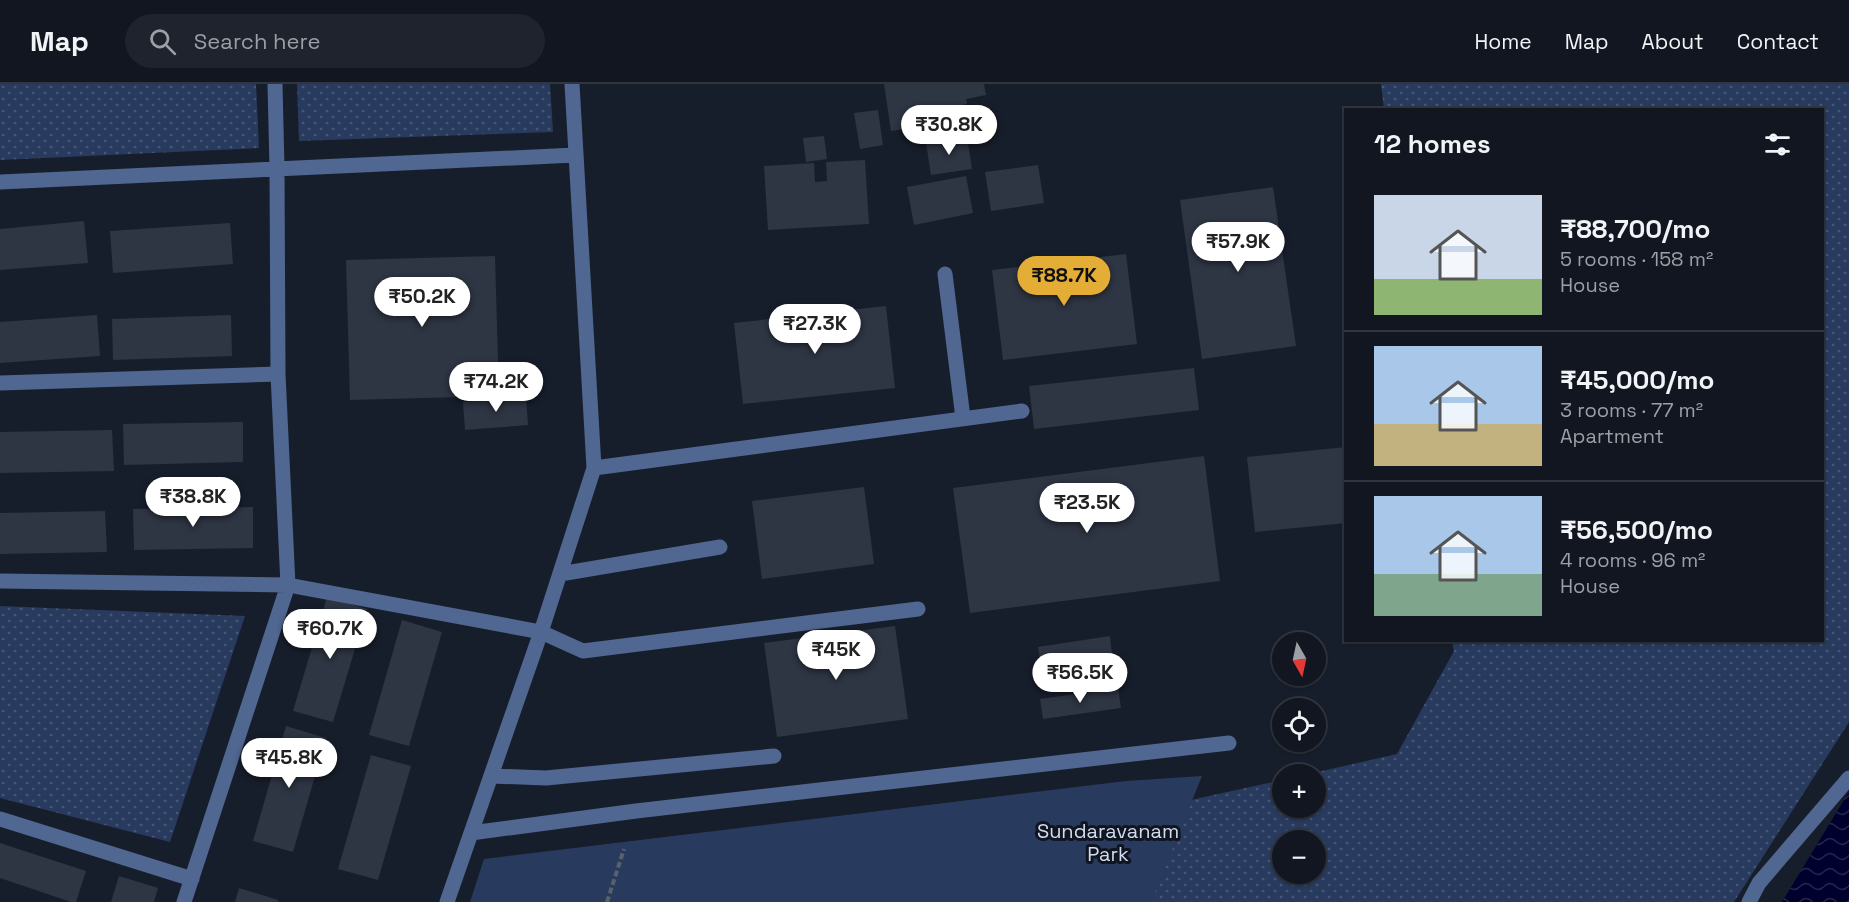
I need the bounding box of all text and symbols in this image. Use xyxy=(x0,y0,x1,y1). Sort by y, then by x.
search box xyxy=(125,14,545,68)
text: Map xyxy=(30,23,89,59)
icon: search xyxy=(146,25,179,58)
text: Search here xyxy=(194,27,321,55)
text: Home xyxy=(1474,28,1532,55)
text: Map xyxy=(1565,28,1609,55)
text: About xyxy=(1642,28,1704,55)
text: Contact xyxy=(1737,28,1819,55)
pin: ₹30.8K xyxy=(900,105,998,156)
text: ₹30.8K xyxy=(915,111,983,137)
text: 12 homes xyxy=(1374,127,1491,161)
icon: filters xyxy=(1761,128,1794,161)
text: ₹88,700/mo xyxy=(1560,212,1710,246)
icon: home xyxy=(1422,219,1494,291)
pin: ₹57.9K xyxy=(1189,222,1287,273)
text: ₹57.9K xyxy=(1206,228,1270,254)
text: 5 rooms · 158 m² xyxy=(1560,246,1713,272)
pin: ₹88.7K xyxy=(1015,256,1113,307)
text: ₹88.7K xyxy=(1031,262,1097,288)
text: House xyxy=(1560,272,1620,298)
pin: ₹50.2K xyxy=(373,277,471,328)
text: ₹50.2K xyxy=(388,283,456,309)
pin: ₹27.3K xyxy=(766,304,864,355)
text: ₹27.3K xyxy=(783,310,847,336)
pin: ₹74.2K xyxy=(447,362,545,413)
text: ₹45,000/mo xyxy=(1560,363,1714,397)
text: ₹74.2K xyxy=(463,368,529,394)
icon: home xyxy=(1422,370,1494,442)
text: 3 rooms · 77 m² xyxy=(1560,397,1703,423)
text: Apartment xyxy=(1560,423,1664,449)
pin: ₹38.8K xyxy=(144,477,242,528)
text: ₹38.8K xyxy=(159,483,227,509)
pin: ₹23.5K xyxy=(1038,483,1136,534)
text: ₹23.5K xyxy=(1054,489,1120,515)
text: ₹56,500/mo xyxy=(1560,513,1713,547)
icon: home xyxy=(1422,520,1494,592)
text: 4 rooms · 96 m² xyxy=(1560,547,1705,573)
text: House xyxy=(1560,573,1620,599)
pin: ₹60.7K xyxy=(281,609,379,660)
text: ₹60.7K xyxy=(297,615,363,641)
pin: ₹45K xyxy=(800,630,872,681)
north arrow xyxy=(1272,632,1326,686)
map controls xyxy=(1272,632,1326,884)
text: ₹45K xyxy=(811,636,861,662)
pin: ₹56.5K xyxy=(1031,653,1129,704)
text: ₹56.5K xyxy=(1046,659,1114,685)
button: locate xyxy=(1272,698,1326,752)
pin: ₹45.8K xyxy=(240,738,338,789)
text: ₹45.8K xyxy=(255,744,323,770)
button: + xyxy=(1272,764,1326,818)
park label: Sundaravanam Park xyxy=(1037,818,1179,867)
button: − xyxy=(1272,830,1326,884)

